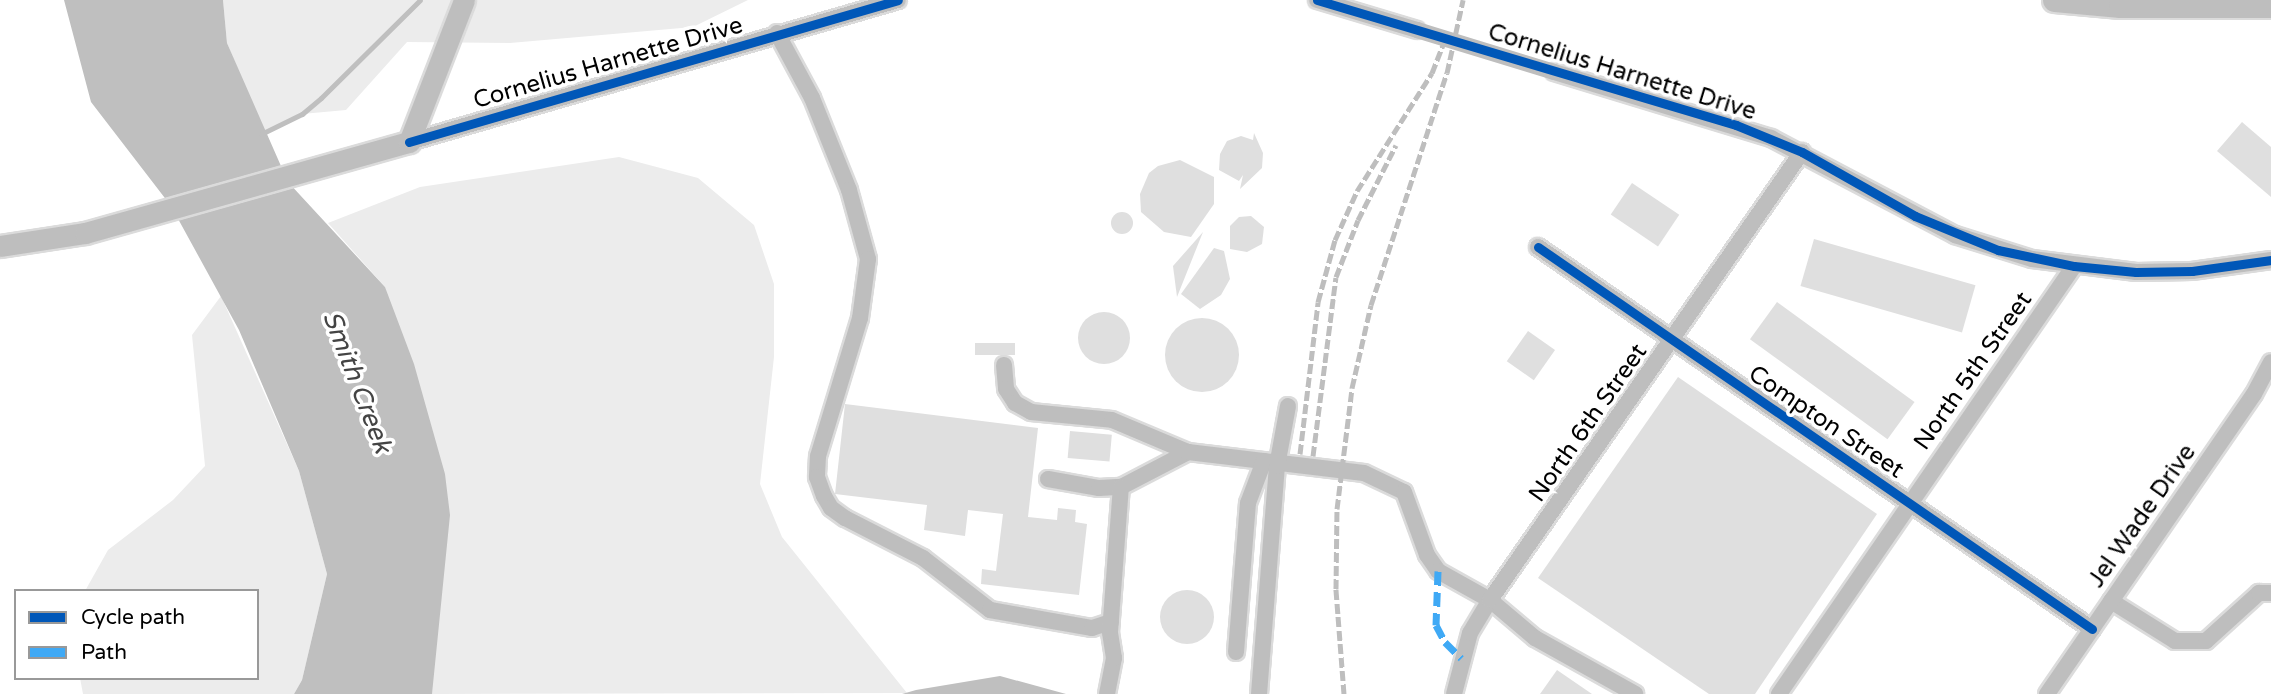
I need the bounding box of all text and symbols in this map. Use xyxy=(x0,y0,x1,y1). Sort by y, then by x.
street label: Cornelius Harnette Drive xyxy=(470,11,746,115)
street label: Cornelius Harnette Drive xyxy=(1485,17,1759,127)
street label: North 5th Street xyxy=(1908,286,2038,456)
water label: Smith Creek xyxy=(316,307,398,457)
street label: North 6th Street xyxy=(1523,338,1653,508)
street label: Compton Street xyxy=(1743,359,1909,485)
street label: Jel Wade Drive xyxy=(2082,439,2202,593)
legend xyxy=(14,589,259,680)
text: Cycle path xyxy=(81,605,185,630)
text: Path xyxy=(81,640,127,665)

